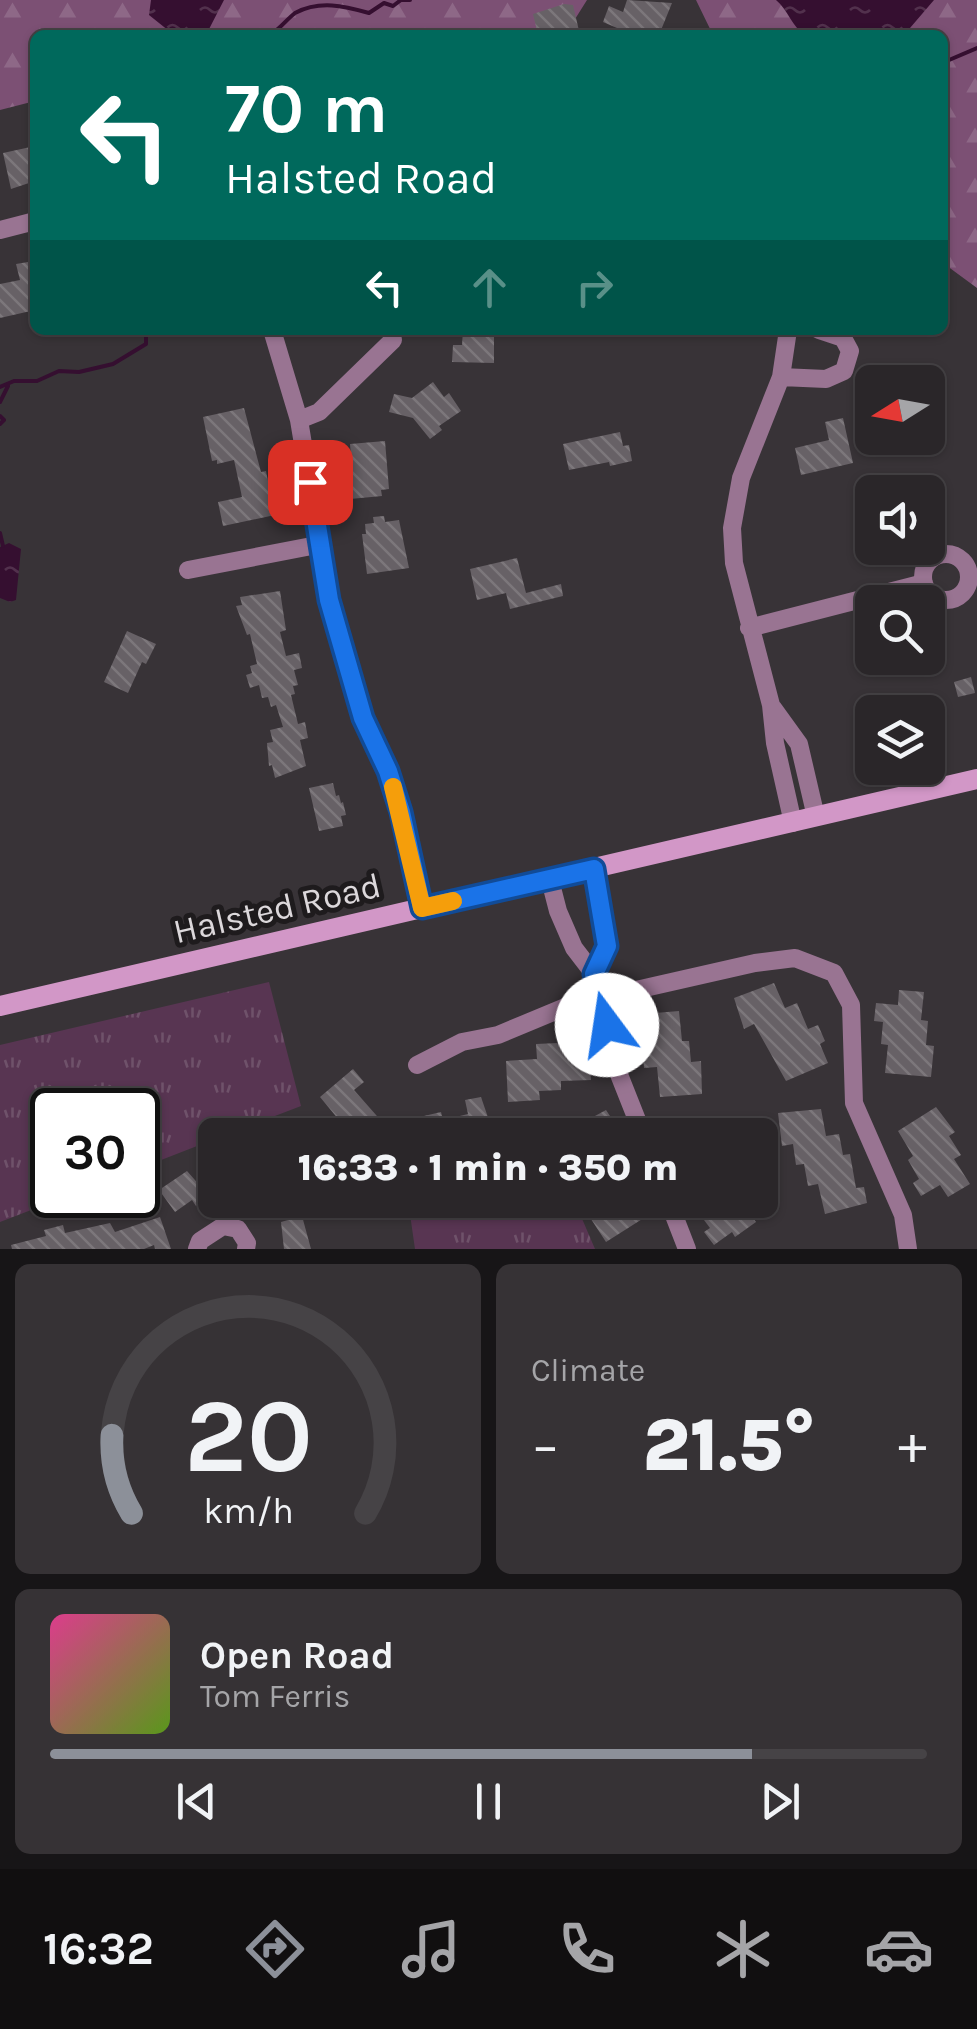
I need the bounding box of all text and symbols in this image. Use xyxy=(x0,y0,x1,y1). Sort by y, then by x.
text: 70 m xyxy=(225,68,388,150)
icon: left xyxy=(60,70,190,200)
text: Halsted Road xyxy=(225,152,497,204)
icon: left xyxy=(357,260,412,315)
icon: ahead xyxy=(462,260,517,315)
icon: right xyxy=(567,260,622,315)
north arrow xyxy=(855,365,945,455)
map controls xyxy=(855,365,945,785)
pin xyxy=(268,440,353,525)
icon: arrive xyxy=(283,455,338,510)
button: sound xyxy=(855,475,945,565)
button: search xyxy=(855,585,945,675)
button: layers xyxy=(855,695,945,785)
street label: Halsted Road xyxy=(169,865,385,952)
position arrow xyxy=(555,973,659,1077)
speed limit sign: 30 xyxy=(30,1088,160,1218)
text: 16:33 · 1 min · 350 m xyxy=(298,1145,678,1190)
text: Climate xyxy=(531,1352,645,1389)
text: 20 xyxy=(184,1376,312,1497)
text: 21.5° xyxy=(642,1401,816,1489)
text: − xyxy=(531,1413,560,1477)
text: + xyxy=(898,1413,927,1477)
text: km/h xyxy=(203,1490,293,1532)
text: Open Road xyxy=(200,1633,394,1678)
text: Tom Ferris xyxy=(200,1678,350,1715)
icon: previous xyxy=(169,1774,224,1829)
icon: pause xyxy=(461,1774,516,1829)
icon: next xyxy=(753,1774,808,1829)
icon: directions xyxy=(240,1914,310,1984)
icon: music xyxy=(396,1914,466,1984)
icon: phone xyxy=(552,1914,622,1984)
icon: climate xyxy=(708,1914,778,1984)
icon: car xyxy=(864,1914,934,1984)
text: 16:32 xyxy=(43,1923,154,1975)

